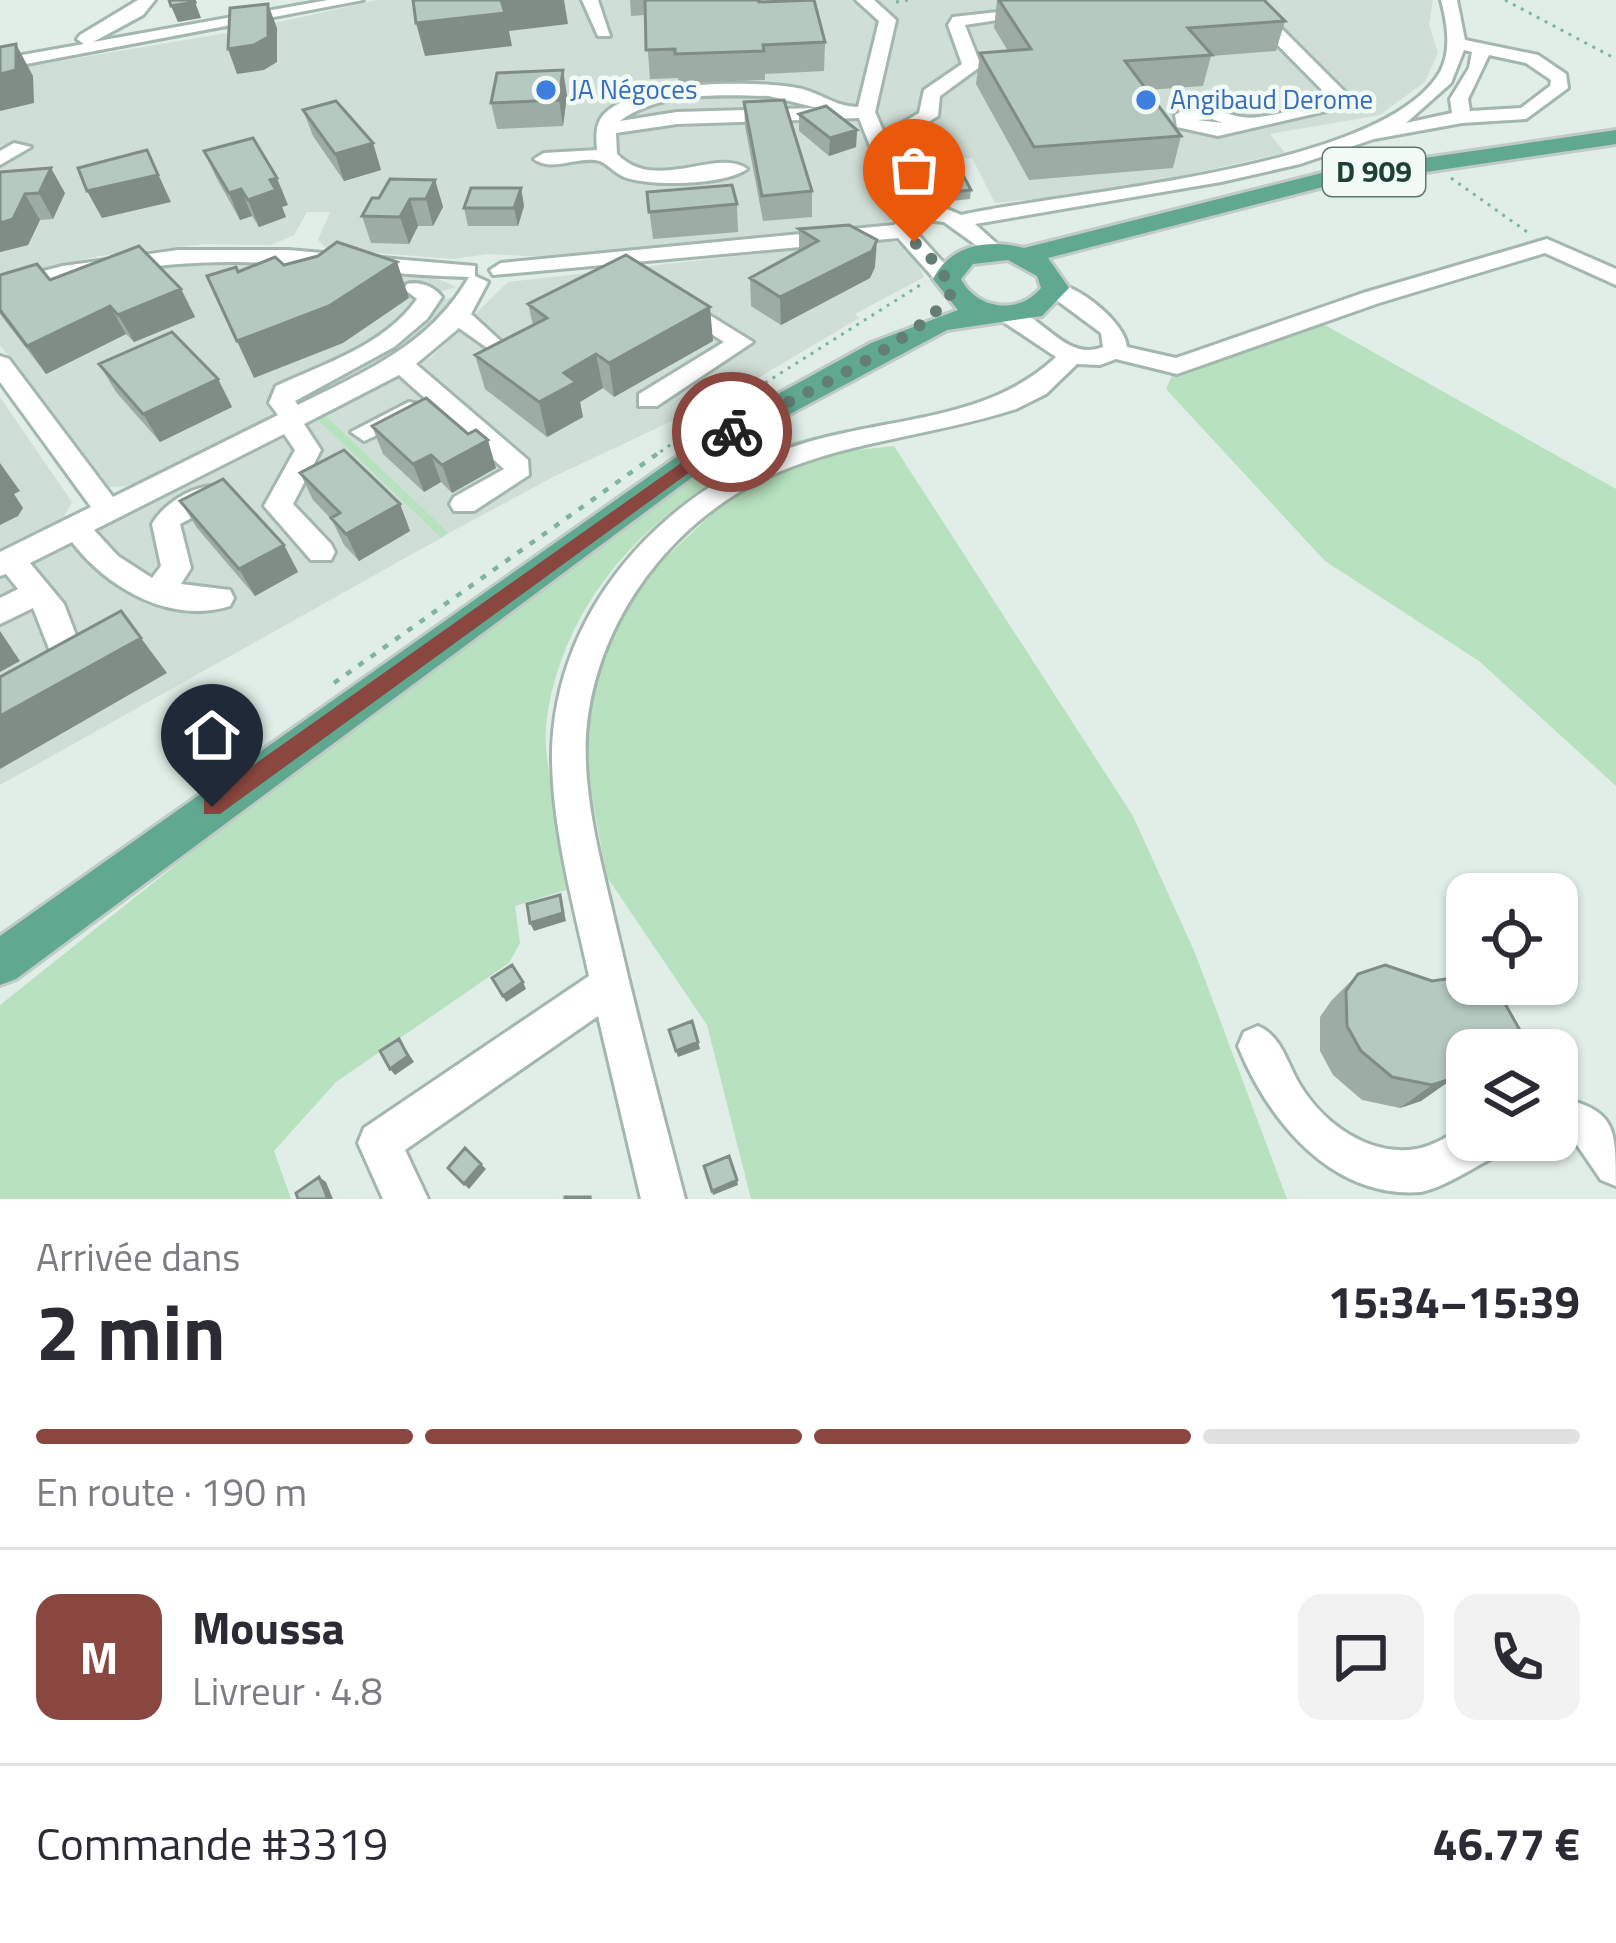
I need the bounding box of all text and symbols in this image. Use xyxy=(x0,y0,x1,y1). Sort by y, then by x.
place label: JA Négoces xyxy=(570,68,698,109)
marker: JA Négoces xyxy=(533,77,559,103)
place label: Angibaud Derome xyxy=(1170,78,1373,119)
marker: Angibaud Derome xyxy=(1133,87,1159,113)
pin xyxy=(863,119,965,242)
icon: bag xyxy=(881,137,947,203)
road number: D 909 xyxy=(1323,148,1425,196)
courier xyxy=(672,372,792,492)
icon: bike xyxy=(699,399,765,465)
pin xyxy=(161,684,263,807)
icon: home xyxy=(179,702,245,768)
map controls xyxy=(1446,873,1578,1161)
button: locate xyxy=(1446,873,1578,1005)
button: layers xyxy=(1446,1029,1578,1161)
text: Arrivée dans xyxy=(36,1227,240,1286)
text: 15:34–15:39 xyxy=(1328,1267,1580,1335)
text: 2 min xyxy=(36,1272,226,1390)
text: En route · 190 m xyxy=(36,1462,307,1521)
text: Moussa xyxy=(192,1593,345,1661)
button: chat xyxy=(1298,1594,1424,1720)
button: phone xyxy=(1454,1594,1580,1720)
text: M xyxy=(80,1623,118,1691)
text: Livreur · 4.8 xyxy=(192,1661,383,1720)
text: Commande #3319 xyxy=(36,1809,388,1877)
text: 46.77 € xyxy=(1433,1809,1580,1877)

